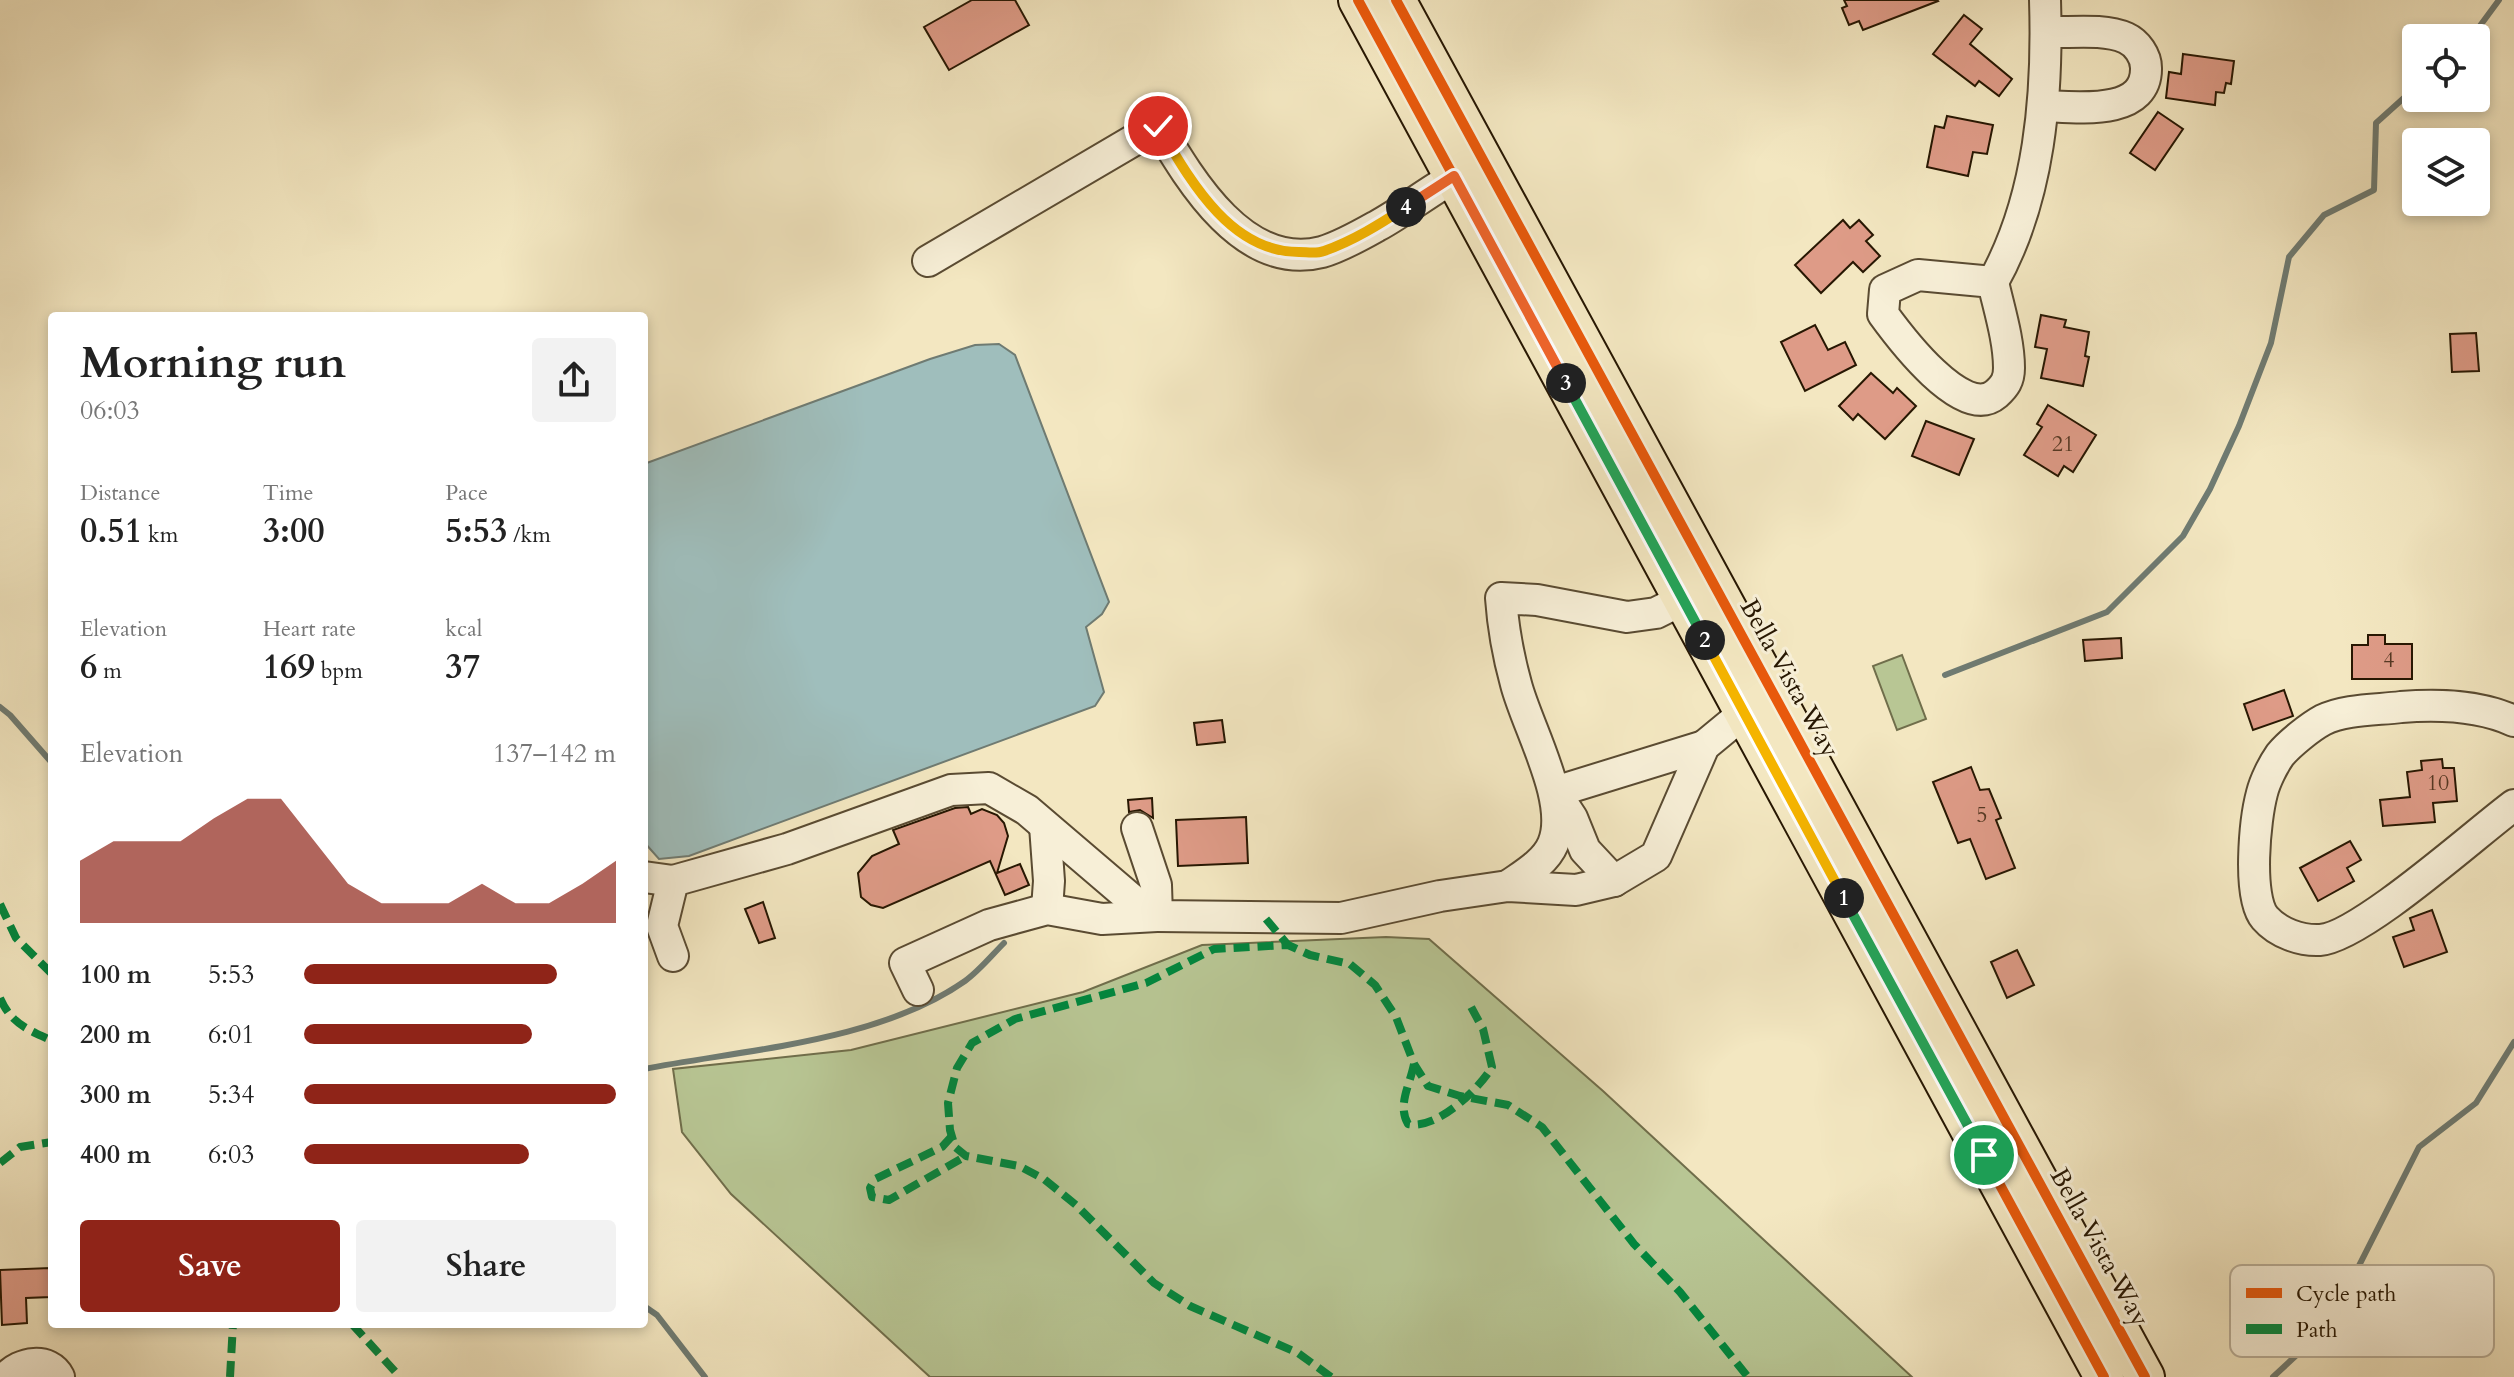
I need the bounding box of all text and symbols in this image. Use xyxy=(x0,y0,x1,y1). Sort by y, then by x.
map controls xyxy=(2402,24,2490,216)
button: locate xyxy=(2402,24,2490,112)
pin xyxy=(1124,92,1192,160)
icon: check xyxy=(1136,104,1180,148)
button: layers xyxy=(2402,128,2490,216)
pin: 4 xyxy=(1386,187,1426,227)
text: 4 xyxy=(1400,192,1412,222)
text: Morning run xyxy=(80,333,346,393)
button: share xyxy=(532,338,616,422)
pin: 3 xyxy=(1546,363,1586,403)
text: 3 xyxy=(1560,368,1572,398)
text: 06:03 xyxy=(80,393,140,428)
house number: 21 xyxy=(2052,429,2074,459)
text: Distance xyxy=(80,478,160,508)
text: Time xyxy=(263,478,314,508)
text: Pace xyxy=(445,478,488,508)
text: 0.51 xyxy=(80,508,142,554)
text: 3:00 xyxy=(263,508,325,554)
text: 5:53 xyxy=(445,508,507,554)
text: km xyxy=(142,520,178,550)
text: /km xyxy=(507,520,551,550)
street label: Bella Vista Way xyxy=(1732,592,1848,764)
text: Elevation xyxy=(80,614,167,644)
text: Heart rate xyxy=(263,614,356,644)
text: kcal xyxy=(445,614,482,644)
pin: 2 xyxy=(1685,620,1725,660)
text: 2 xyxy=(1699,625,1711,655)
text: 6 xyxy=(80,644,97,690)
text: 169 xyxy=(263,644,315,690)
text: 37 xyxy=(445,644,480,690)
house number: 4 xyxy=(2383,645,2395,675)
text: m xyxy=(97,656,122,686)
text: bpm xyxy=(315,656,363,686)
text: Elevation xyxy=(80,736,183,771)
text: 137–142 m xyxy=(493,736,616,771)
house number: 10 xyxy=(2427,768,2449,798)
house number: 5 xyxy=(1976,800,1988,830)
pin: 1 xyxy=(1824,878,1864,918)
text: 1 xyxy=(1838,883,1850,913)
text: 100 m xyxy=(80,957,151,992)
text: 5:53 xyxy=(208,957,255,992)
text: 200 m xyxy=(80,1017,151,1052)
text: 6:01 xyxy=(208,1017,255,1052)
text: 300 m xyxy=(80,1077,151,1112)
text: 5:34 xyxy=(208,1077,255,1112)
pin xyxy=(1950,1121,2018,1189)
icon: arrive xyxy=(1962,1133,2006,1177)
text: 400 m xyxy=(80,1137,151,1172)
text: 6:03 xyxy=(208,1137,255,1172)
street label: Bella Vista Way xyxy=(2042,1161,2158,1333)
button: Save xyxy=(80,1220,340,1312)
button: Share xyxy=(356,1220,616,1312)
legend xyxy=(2230,1265,2494,1357)
text: Cycle path xyxy=(2296,1279,2396,1309)
text: Path xyxy=(2296,1315,2338,1345)

